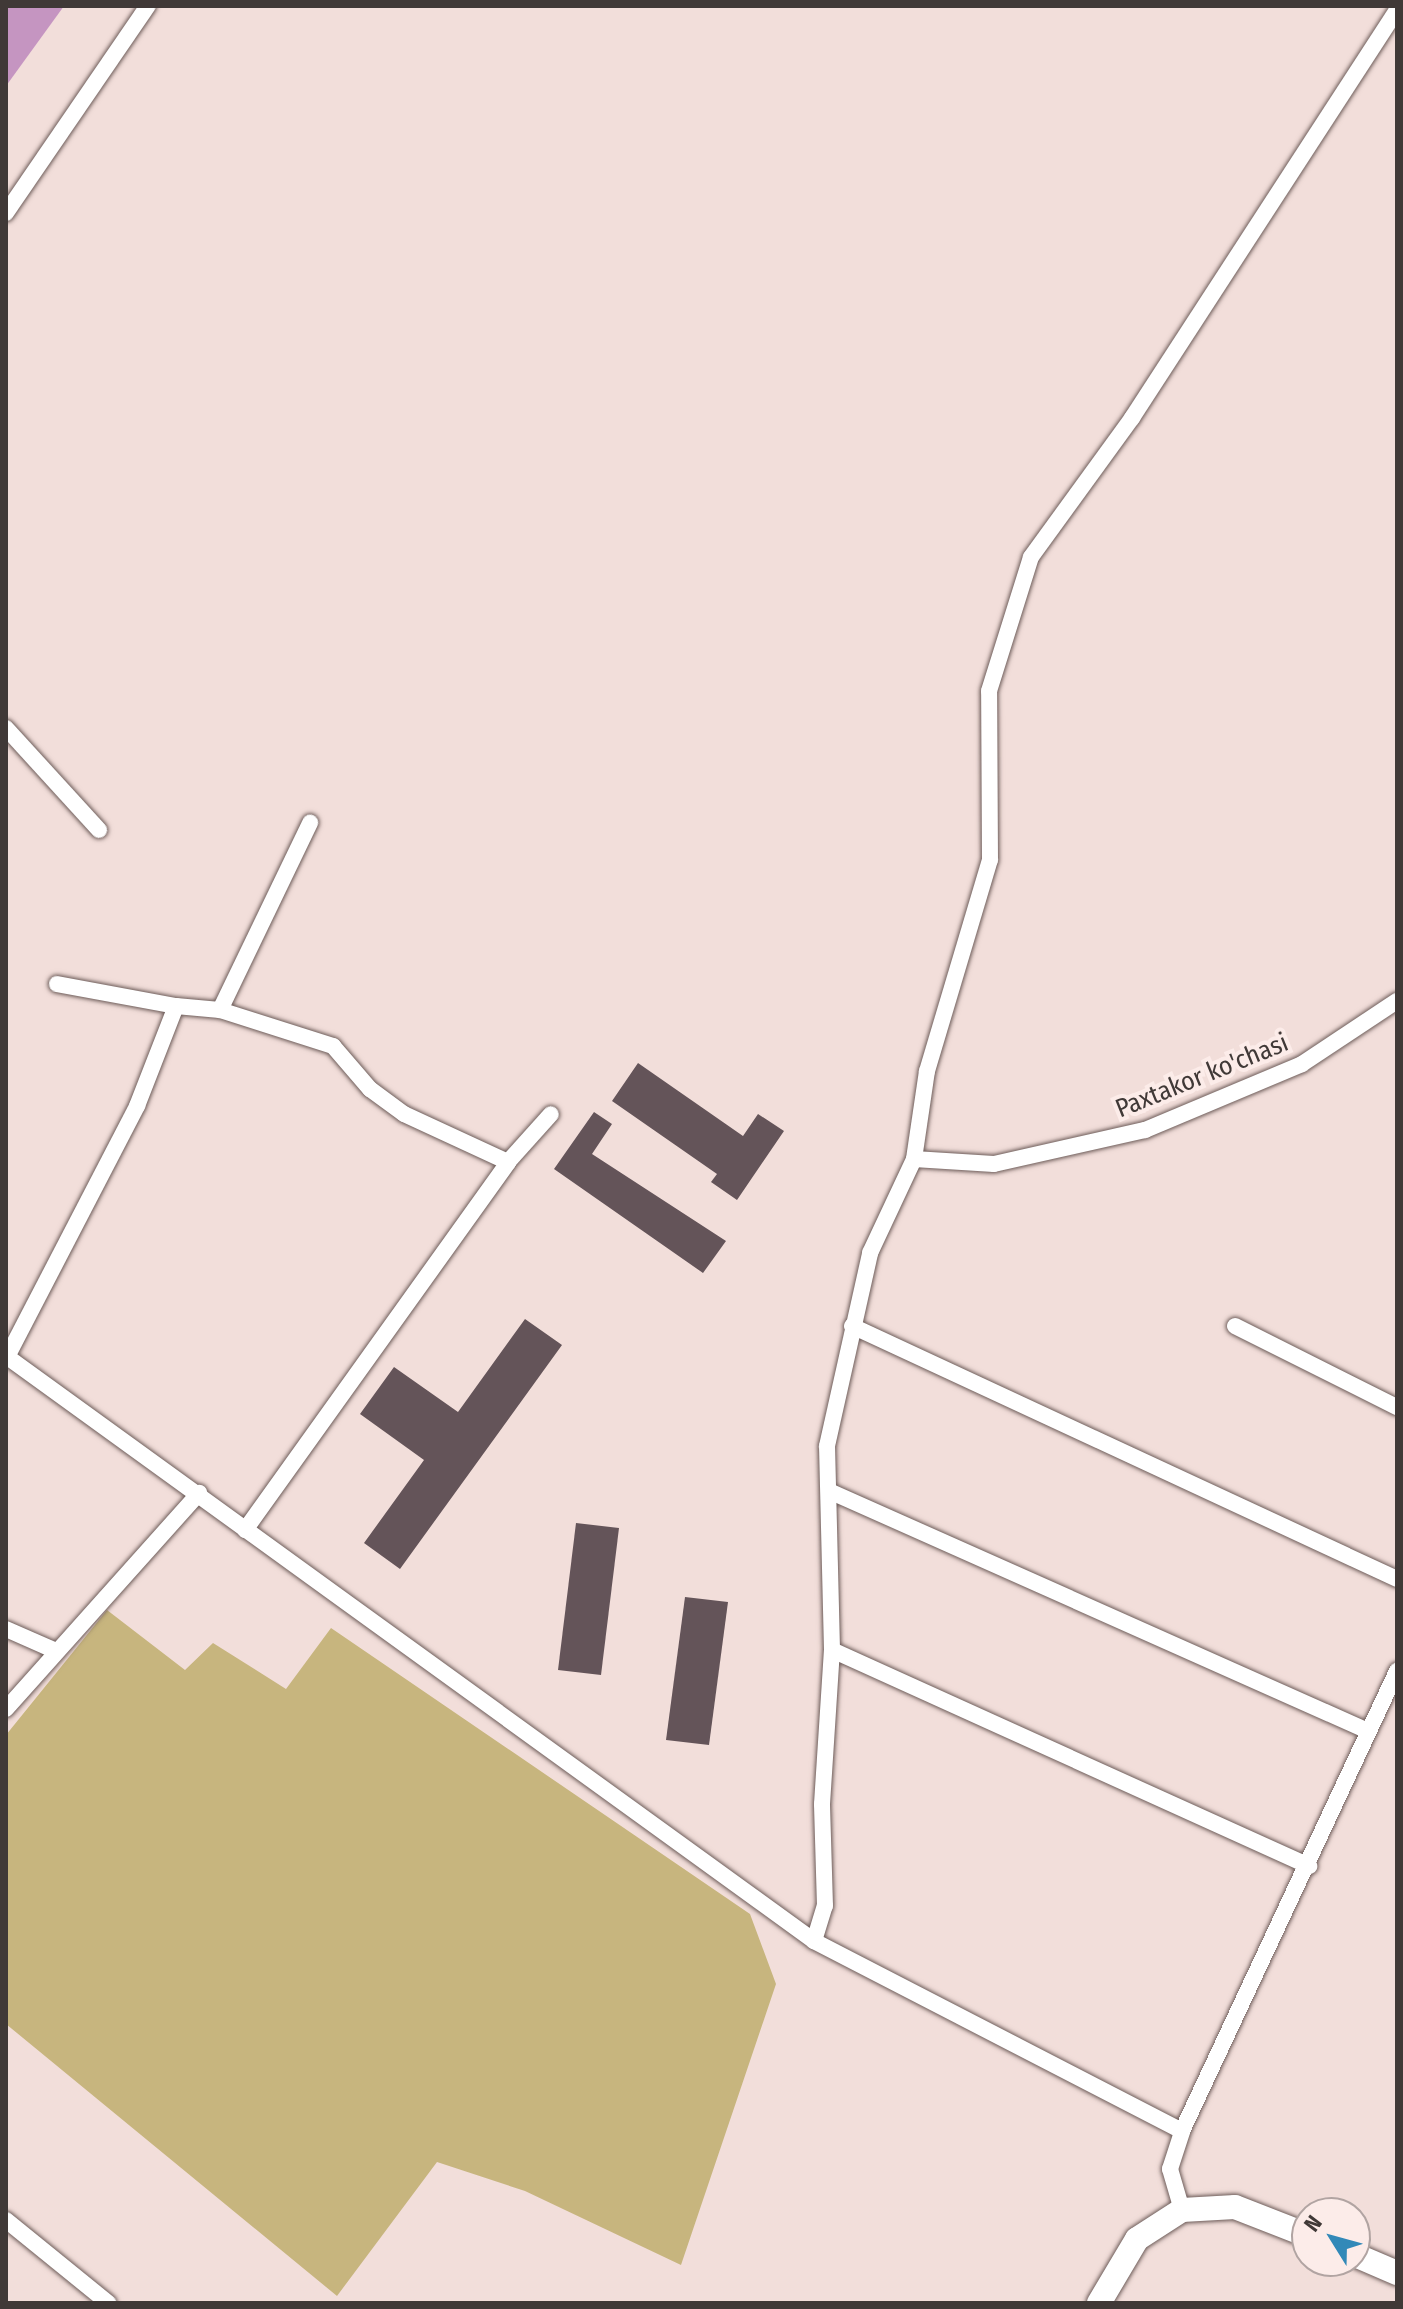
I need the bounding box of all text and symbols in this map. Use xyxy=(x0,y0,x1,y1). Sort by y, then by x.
street label: Paxtakor ko'chasi xyxy=(1111,1027,1293,1125)
north arrow xyxy=(1291,2197,1371,2277)
text: N xyxy=(1298,2210,1328,2237)

